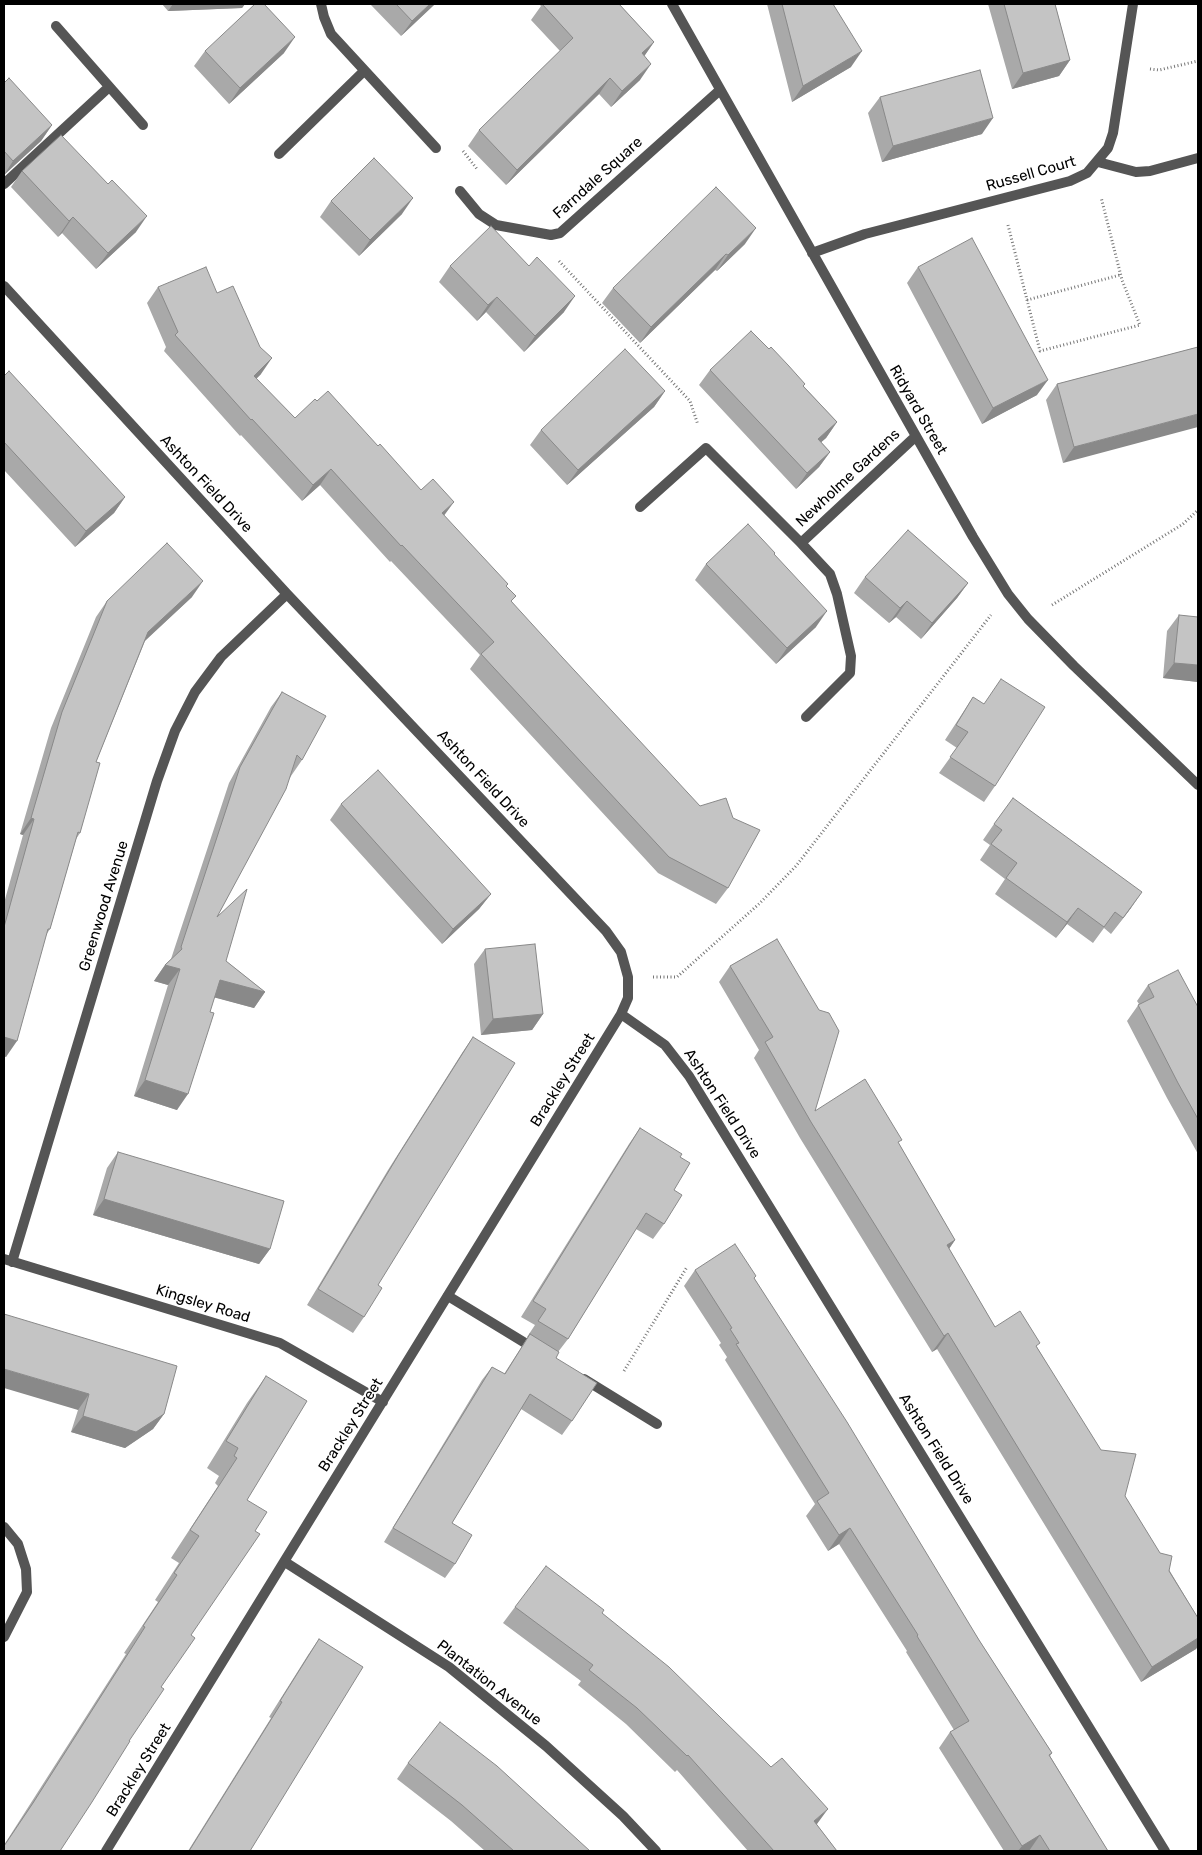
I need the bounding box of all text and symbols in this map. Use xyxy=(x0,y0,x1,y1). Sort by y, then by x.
street label: Farndale Square xyxy=(550,133,646,223)
street label: Russell Court xyxy=(984,153,1078,195)
street label: Ridyard Street xyxy=(885,362,951,458)
street label: Newholme Gardens xyxy=(792,425,904,531)
street label: Ashton Field Drive xyxy=(156,431,256,537)
street label: Ashton Field Drive xyxy=(433,726,533,832)
street label: Greenwood Avenue xyxy=(76,838,132,974)
street label: Brackley Street xyxy=(527,1030,599,1130)
street label: Ashton Field Drive xyxy=(680,1046,764,1162)
street label: Kingsley Road xyxy=(154,1281,252,1327)
street label: Brackley Street xyxy=(315,1375,387,1475)
street label: Ashton Field Drive xyxy=(895,1390,977,1508)
street label: Plantation Avenue xyxy=(433,1637,545,1729)
street label: Brackley Street xyxy=(103,1720,175,1820)

